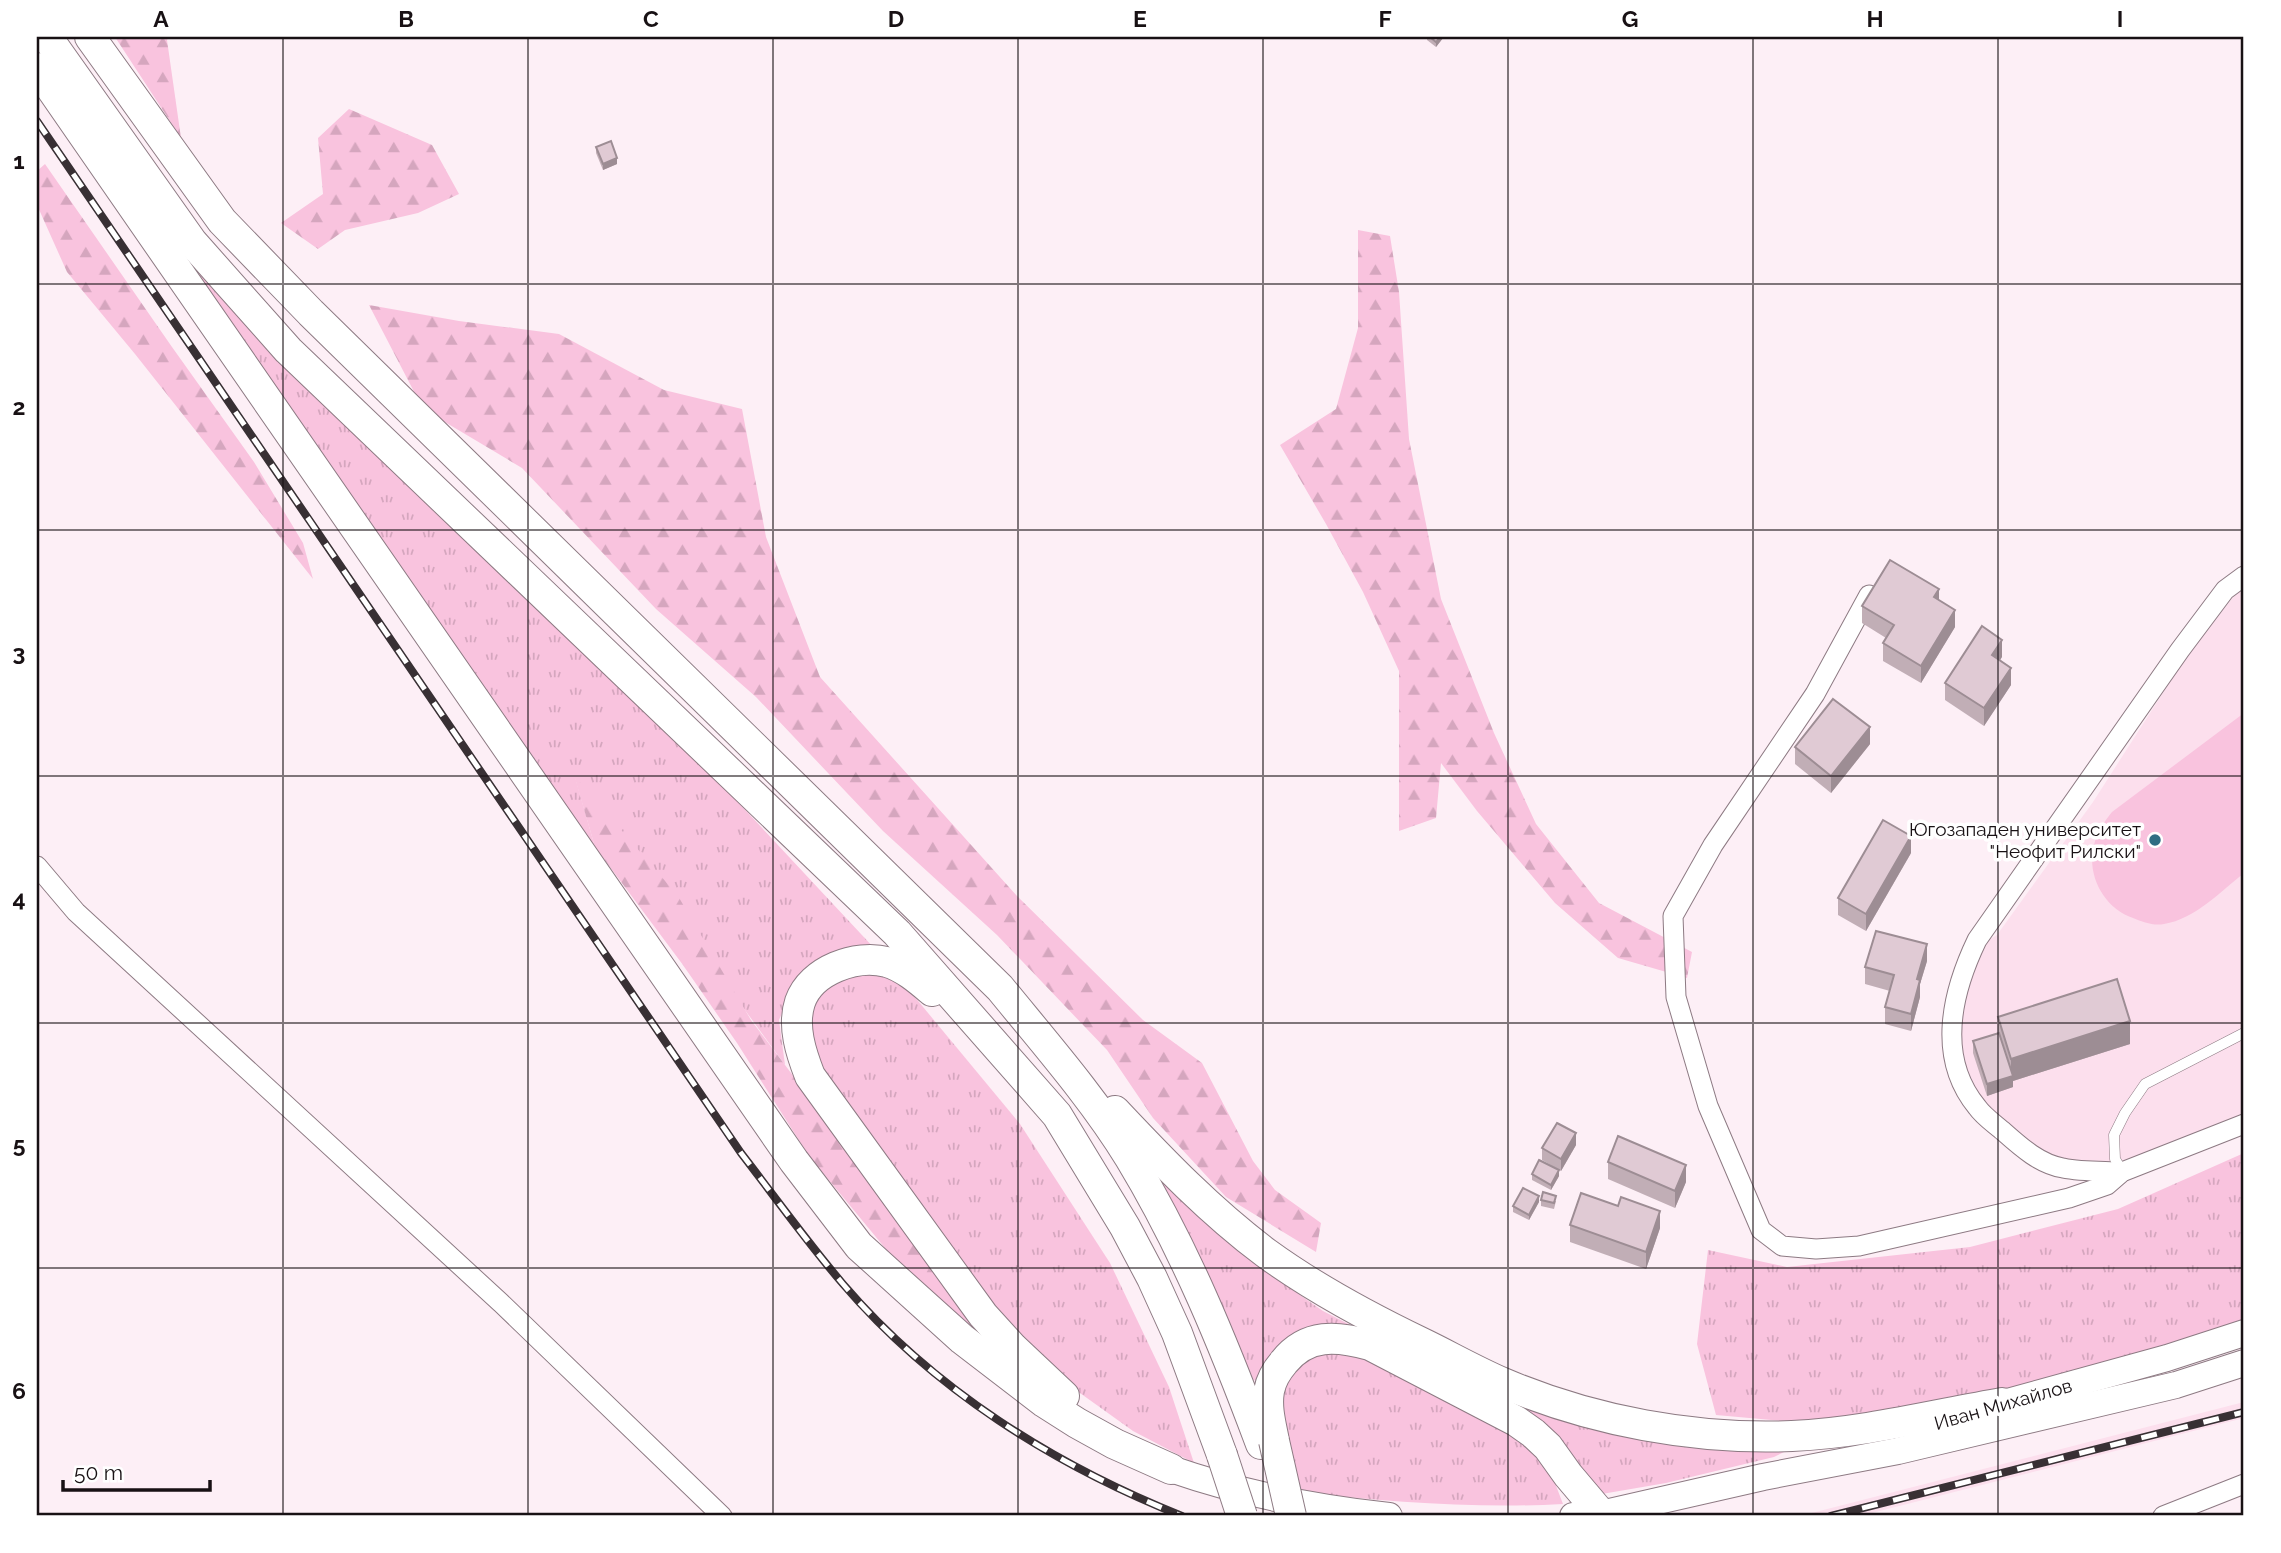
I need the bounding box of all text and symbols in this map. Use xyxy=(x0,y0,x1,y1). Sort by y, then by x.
text: A xyxy=(153,5,169,32)
text: B xyxy=(398,5,414,32)
text: C xyxy=(643,5,659,32)
text: D xyxy=(888,5,904,32)
text: E xyxy=(1133,5,1147,32)
text: F xyxy=(1378,5,1392,32)
text: G xyxy=(1622,5,1638,32)
text: H xyxy=(1866,5,1884,32)
text: I xyxy=(2117,5,2123,32)
text: 1 xyxy=(13,147,25,174)
text: 2 xyxy=(13,393,25,420)
text: 3 xyxy=(13,639,25,666)
place label: Югозападен университет "Неофит Рилски" xyxy=(1909,818,2141,862)
marker: Югозападен университет "Неофит Рилски" xyxy=(2147,832,2163,848)
text: 4 xyxy=(12,885,26,912)
text: 5 xyxy=(13,1131,26,1158)
street label: Иван Михайлов xyxy=(1932,1374,2074,1434)
text: 6 xyxy=(12,1377,26,1404)
scale bar xyxy=(63,1448,210,1492)
text: 50 m xyxy=(74,1460,123,1485)

